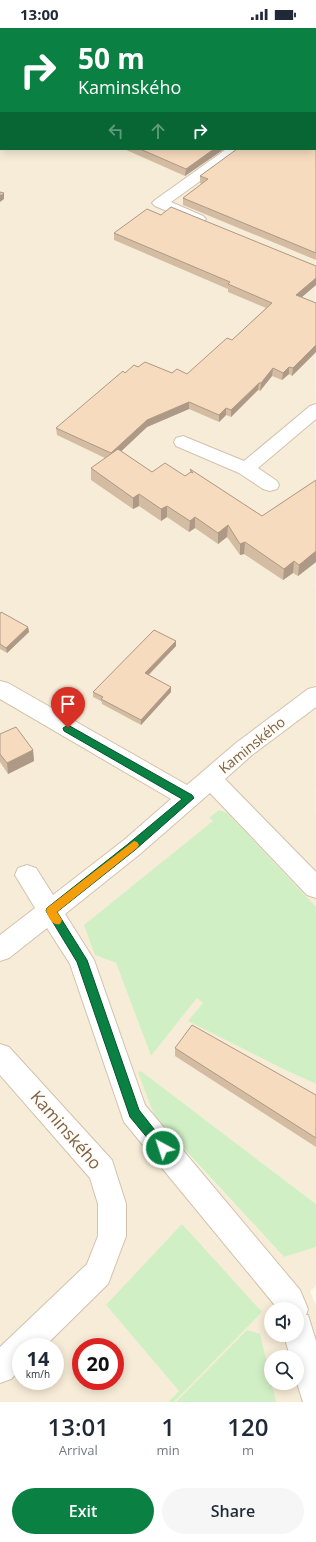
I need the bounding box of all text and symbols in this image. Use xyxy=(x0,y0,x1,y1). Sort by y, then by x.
text: 13:00 xyxy=(20,4,59,24)
text: 50 m xyxy=(78,39,145,77)
icon: right xyxy=(12,44,64,96)
text: Kaminského xyxy=(78,75,181,99)
icon: left xyxy=(105,120,127,142)
icon: ahead xyxy=(147,120,169,142)
icon: right xyxy=(189,120,211,142)
pin xyxy=(51,687,85,728)
icon: arrive xyxy=(57,693,79,715)
street label: Kaminského xyxy=(214,712,289,777)
street label: Kaminského xyxy=(26,1085,107,1174)
position arrow xyxy=(142,1127,184,1169)
map controls xyxy=(264,1302,304,1390)
button: sound xyxy=(264,1302,304,1342)
speed limit sign: 20 xyxy=(72,1338,124,1390)
text: 14 xyxy=(27,1345,49,1372)
button: search xyxy=(264,1350,304,1390)
text: km/h xyxy=(26,1367,50,1381)
text: 13:01 xyxy=(48,1410,109,1443)
text: 1 xyxy=(161,1410,175,1443)
text: 120 xyxy=(227,1410,268,1443)
text: Arrival xyxy=(59,1441,98,1459)
text: min xyxy=(157,1441,180,1459)
text: m xyxy=(242,1441,254,1459)
button: Exit xyxy=(12,1488,154,1534)
button: Share xyxy=(162,1488,304,1534)

